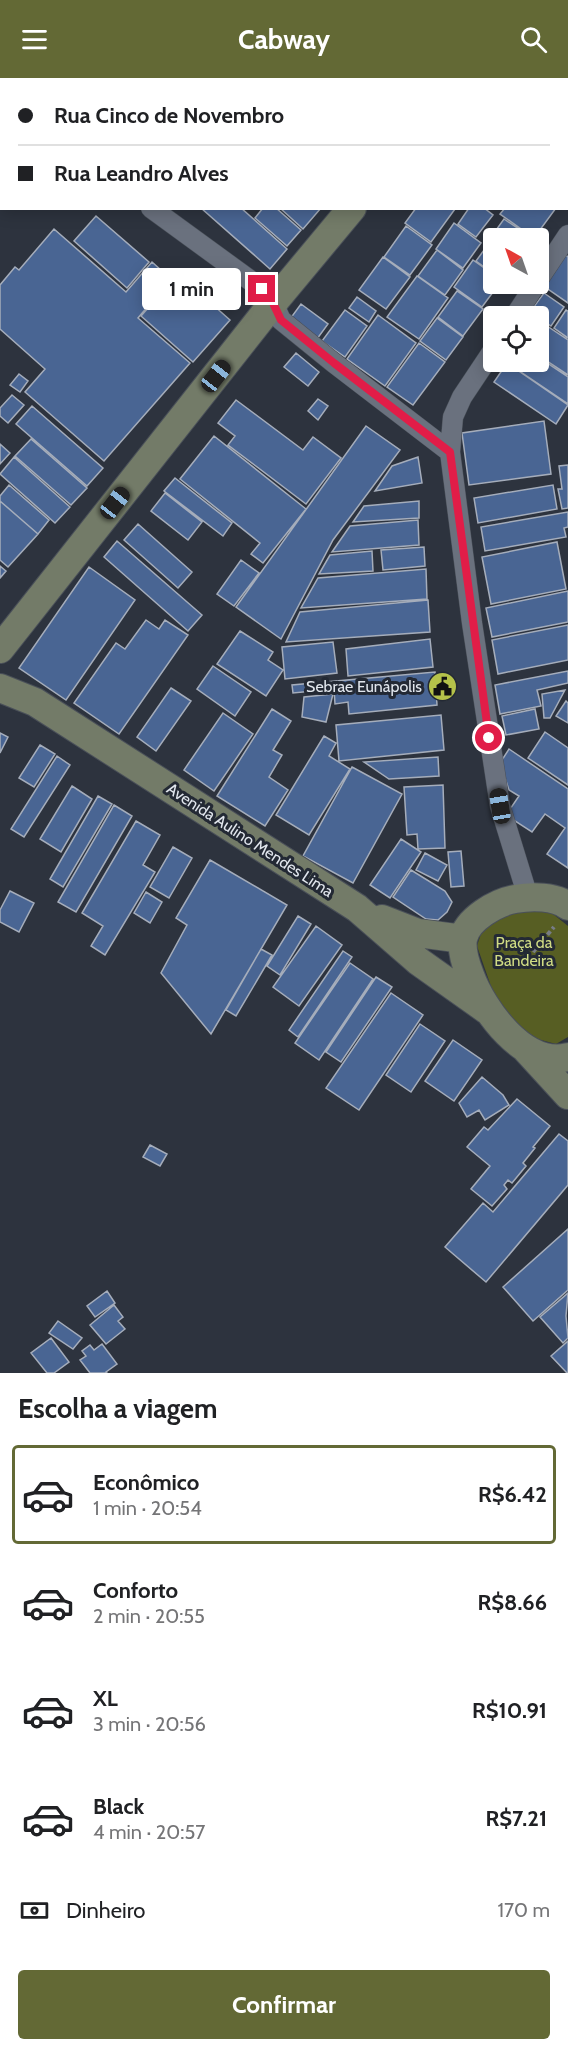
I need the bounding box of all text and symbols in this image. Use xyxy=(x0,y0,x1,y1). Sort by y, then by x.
icon: menu xyxy=(18,23,51,56)
text: Cabway xyxy=(238,23,330,56)
icon: search xyxy=(517,23,550,56)
text: Rua Cinco de Novembro xyxy=(54,102,284,129)
text: Rua Leandro Alves xyxy=(54,160,229,187)
north arrow xyxy=(483,228,549,294)
map controls xyxy=(483,228,549,372)
callout: 1 min xyxy=(142,268,241,310)
route end xyxy=(248,275,275,302)
text: 1 min xyxy=(169,277,214,301)
button: locate xyxy=(483,306,549,372)
car xyxy=(198,356,234,396)
car xyxy=(97,483,133,523)
public building icon: Sebrae Eunápolis xyxy=(427,670,459,702)
place label: Sebrae Eunápolis xyxy=(306,677,422,696)
route start xyxy=(475,724,502,751)
street label: Avenida Aulino Mendes Lima xyxy=(163,779,337,901)
car xyxy=(488,787,512,825)
park label: Praça da Bandeira xyxy=(494,933,554,970)
text: Escolha a viagem xyxy=(18,1392,217,1425)
icon: car xyxy=(21,1468,75,1522)
text: Econômico xyxy=(93,1469,199,1496)
text: R$6.42 xyxy=(478,1481,547,1508)
text: 1 min · 20:54 xyxy=(93,1496,202,1520)
icon: car xyxy=(21,1576,75,1630)
text: Conforto xyxy=(93,1577,178,1604)
text: R$8.66 xyxy=(478,1589,547,1616)
text: 2 min · 20:55 xyxy=(93,1604,205,1628)
icon: car xyxy=(21,1684,75,1738)
text: XL xyxy=(93,1685,118,1712)
text: R$10.91 xyxy=(472,1697,547,1724)
text: 3 min · 20:56 xyxy=(93,1712,206,1736)
icon: car xyxy=(21,1792,75,1846)
text: Black xyxy=(93,1793,144,1820)
text: R$7.21 xyxy=(485,1805,547,1832)
text: 4 min · 20:57 xyxy=(93,1820,205,1844)
icon: cash xyxy=(18,1894,51,1927)
text: Dinheiro xyxy=(66,1897,145,1924)
text: 170 m xyxy=(498,1898,550,1922)
button: Confirmar xyxy=(18,1970,550,2039)

